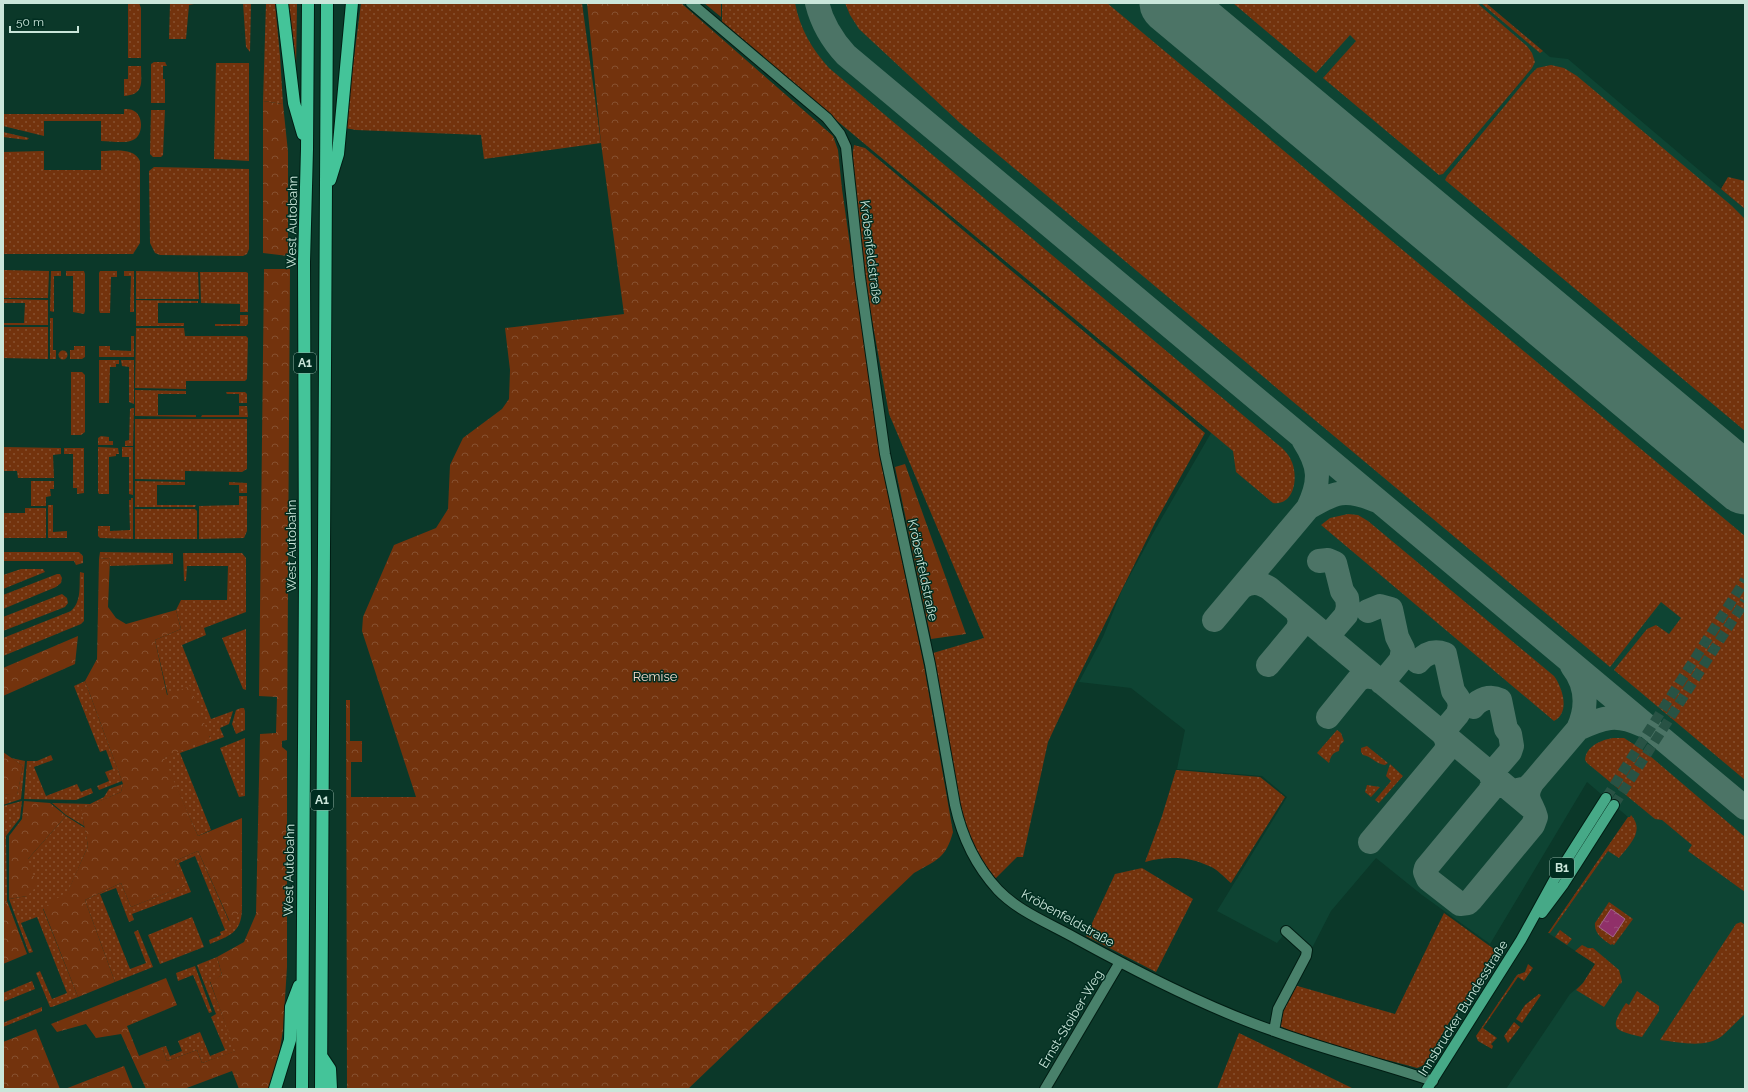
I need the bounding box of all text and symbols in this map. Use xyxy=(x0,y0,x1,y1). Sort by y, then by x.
scale bar xyxy=(10,8,78,34)
text: 50 m xyxy=(16,15,44,29)
street label: West Autobahn xyxy=(284,176,300,268)
street label: Kröbenfeldstraße xyxy=(857,199,885,305)
road number: A1 xyxy=(294,353,316,373)
street label: West Autobahn xyxy=(284,500,299,592)
street label: Kröbenfeldstraße xyxy=(905,518,941,623)
park label: Remise xyxy=(633,669,678,684)
road number: A1 xyxy=(311,790,333,810)
street label: West Autobahn xyxy=(281,824,297,916)
road number: B1 xyxy=(1550,858,1574,878)
street label: Kröbenfeldstraße xyxy=(1019,886,1117,950)
street label: Innsbrucker Bundesstraße xyxy=(1415,937,1511,1078)
street label: Ernst-Stoiber-Weg xyxy=(1036,967,1106,1071)

